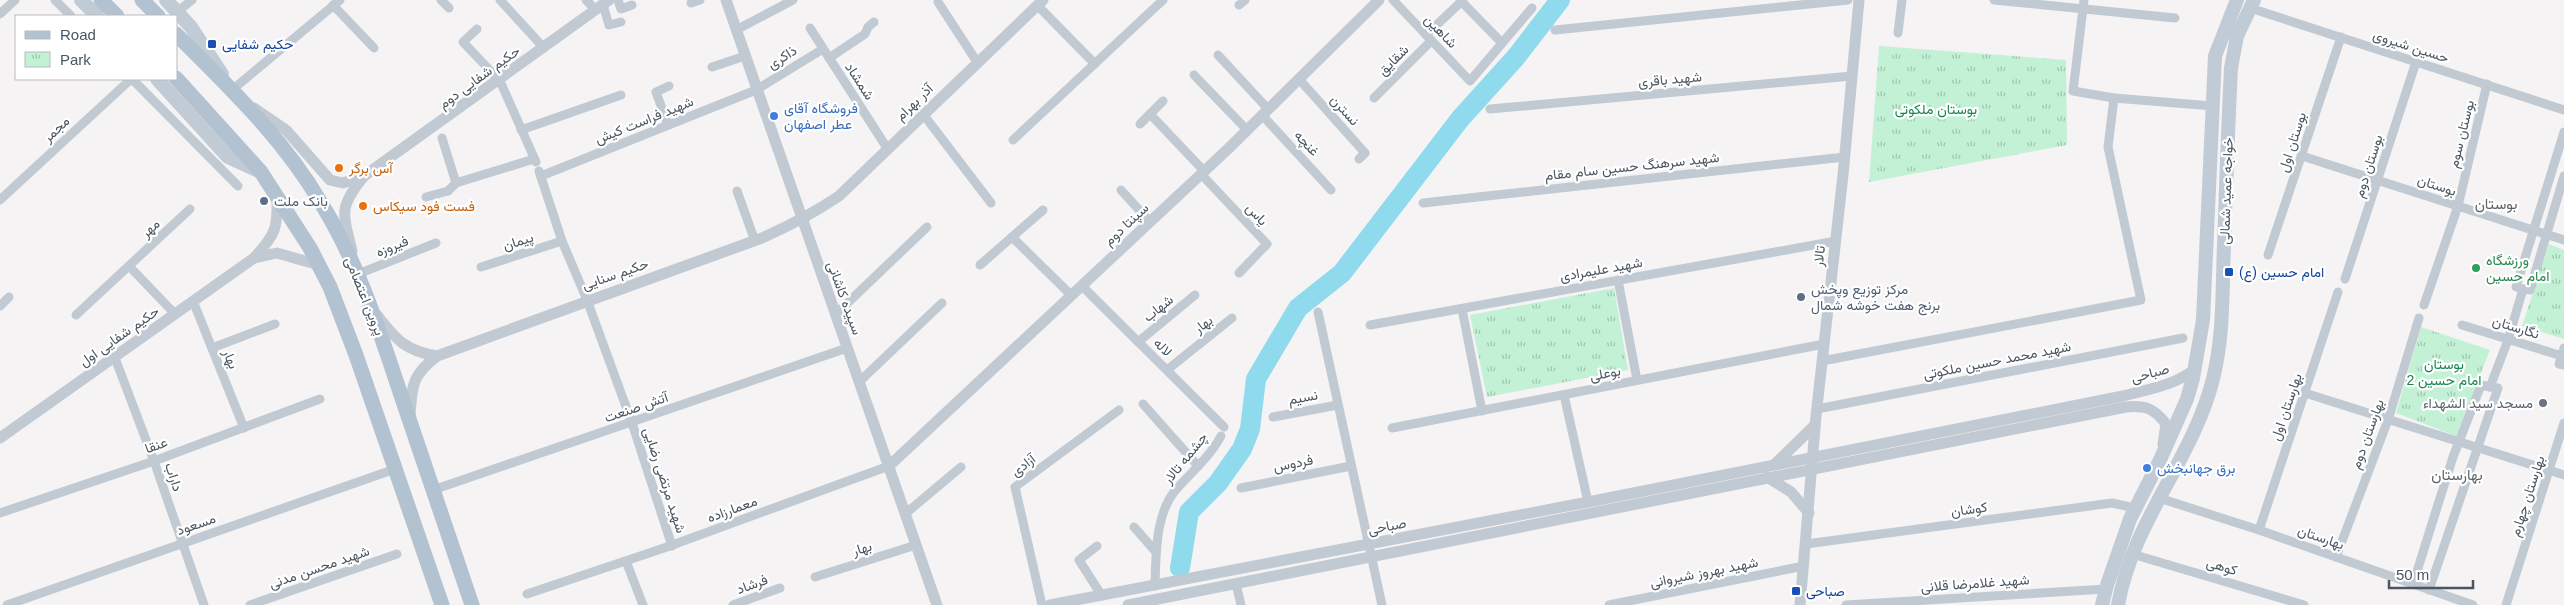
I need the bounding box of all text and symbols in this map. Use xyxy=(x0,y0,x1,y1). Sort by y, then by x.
street label: شاهین xyxy=(1421,11,1461,52)
legend xyxy=(15,15,178,80)
text: Road xyxy=(60,26,96,43)
street label: حسین شیروی xyxy=(2371,26,2451,67)
place label: حکیم شفایی xyxy=(222,36,293,53)
marker: حکیم شفایی xyxy=(206,38,218,50)
street label: شقایق xyxy=(1374,41,1412,79)
street label: حکیم شفایی دوم xyxy=(435,42,523,113)
street label: ذاکری xyxy=(764,42,800,73)
text: Park xyxy=(60,51,91,68)
street label: شمشاد xyxy=(842,59,878,103)
street label: شهید باقری xyxy=(1637,68,1703,91)
street label: آذر بهرام xyxy=(892,79,938,124)
street label: نسترن xyxy=(1326,92,1363,129)
street label: شهید فراست کیش xyxy=(592,93,696,148)
street label: بوستان سوم xyxy=(2445,98,2478,170)
place label: فروشگاه آقای عطر اصفهان xyxy=(784,100,858,133)
park label: بوستان ملکوتی xyxy=(1895,101,1977,118)
marker: فروشگاه آقای عطر اصفهان xyxy=(768,110,780,122)
street label: بوستان اول xyxy=(2275,110,2311,175)
street label: مجمر xyxy=(39,113,73,147)
street label: غنچه xyxy=(1290,127,1323,160)
street label: بوستان دوم xyxy=(2350,133,2387,200)
street label: خواجه عمید شمالی xyxy=(2216,137,2237,245)
street label: شهید سرهنگ حسین سام مقام xyxy=(1544,149,1720,184)
place label: آس برگر xyxy=(348,160,394,177)
marker: آس برگر xyxy=(333,162,345,174)
street label: بوستان xyxy=(2415,171,2458,200)
place label: بانک ملت xyxy=(274,193,328,210)
marker: بانک ملت xyxy=(258,195,270,207)
district label: بوستان xyxy=(2475,195,2517,213)
place label: فست فود سیکاس xyxy=(373,198,475,215)
street label: سپنتا دوم xyxy=(1100,199,1153,250)
marker: فست فود سیکاس xyxy=(357,200,369,212)
street label: یاس xyxy=(1242,200,1271,229)
street label: مهر xyxy=(137,215,163,242)
street label: پیمان xyxy=(501,229,536,255)
street label: فیروزه xyxy=(373,232,411,261)
street label: تالار xyxy=(1810,244,1829,268)
place label: ورزشگاه امام حسین xyxy=(2486,252,2549,285)
street label: پروین اعتصامی xyxy=(340,254,388,338)
street label: شهید علیمرادی xyxy=(1558,254,1644,285)
street label: حکیم سنایی xyxy=(580,255,651,294)
street label: سپیده کاشانی xyxy=(822,259,866,338)
marker: ورزشگاه امام حسین xyxy=(2470,262,2482,274)
place label: امام حسین (ع) xyxy=(2239,264,2324,283)
marker: امام حسین (ع) xyxy=(2223,266,2235,278)
place label: مرکز توزیع وپخش برنج هفت خوشه شمال xyxy=(1811,281,1940,316)
street label: شهاب xyxy=(1140,291,1177,326)
marker: مرکز توزیع وپخش برنج هفت خوشه شمال xyxy=(1795,291,1807,303)
street label: حکیم شفایی اول xyxy=(76,303,163,371)
street label: بهار xyxy=(1190,312,1216,338)
street label: نگارستان xyxy=(2490,312,2541,343)
street label: لاله xyxy=(1151,335,1175,359)
street label: شهید محمد حسین ملکوتی xyxy=(1922,338,2072,383)
street label: بهار xyxy=(219,346,242,371)
park label: بوستان امام حسین 2 xyxy=(2406,356,2482,389)
street label: صباحی xyxy=(2129,360,2171,387)
street label: بوعلی xyxy=(1588,362,1622,385)
street label: بهارستان اول xyxy=(2267,371,2307,444)
street label: نسیم xyxy=(1287,387,1319,408)
street label: آتش صنعت xyxy=(602,388,672,426)
place label: مسجد سید الشهداء xyxy=(2423,395,2533,412)
street label: بهارستان دوم xyxy=(2347,397,2388,471)
marker: مسجد سید الشهداء xyxy=(2537,397,2549,409)
street label: شهید مرتضی رضایی xyxy=(639,425,690,535)
street label: چشمه تالار xyxy=(1159,429,1212,489)
street label: عنقا xyxy=(143,434,169,456)
street label: آزادی xyxy=(1007,449,1041,480)
street label: فردوس xyxy=(1272,451,1314,476)
street label: بهارستان چهارم xyxy=(2506,454,2549,539)
place label: برق جهانبخش xyxy=(2157,460,2235,477)
street label: داراب xyxy=(161,461,186,494)
marker: برق جهانبخش xyxy=(2141,462,2153,474)
district label: بهارستان xyxy=(2431,466,2483,484)
street label: معمارزاده xyxy=(705,493,760,526)
street label: کوشان xyxy=(1950,499,1988,520)
street label: مسعود xyxy=(174,510,218,539)
street label: صباحی xyxy=(1366,514,1408,539)
street label: بهارستان xyxy=(2295,522,2346,553)
street label: بهار xyxy=(849,537,874,560)
street label: شهید محسن مدنی xyxy=(267,542,372,593)
street label: شهید بهروز شیروانی xyxy=(1648,554,1760,591)
street label: کوهی xyxy=(2204,554,2239,579)
scale bar xyxy=(2389,558,2473,590)
text: 50 m xyxy=(2396,566,2429,583)
street label: فرشاد xyxy=(734,571,770,598)
street label: شهید غلامرضا قلانی xyxy=(1920,571,2030,596)
place label: صباحی xyxy=(1806,583,1845,600)
marker: صباحی xyxy=(1790,585,1802,597)

